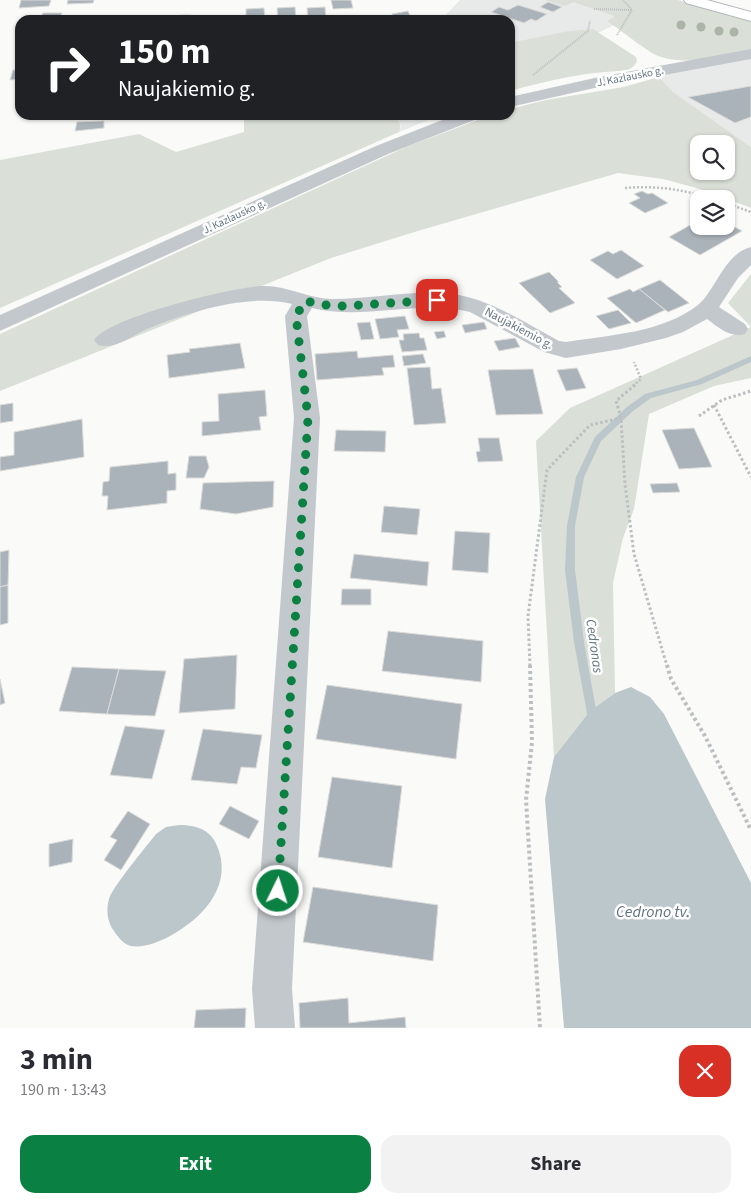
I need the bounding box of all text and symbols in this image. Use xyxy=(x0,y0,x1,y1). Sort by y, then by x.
text: 150 m xyxy=(118,27,210,77)
icon: right xyxy=(35,35,100,100)
street label: J. Kazlausko g. xyxy=(596,63,665,90)
text: Naujakiemio g. xyxy=(118,73,256,105)
map controls xyxy=(690,135,735,235)
button: search xyxy=(690,135,735,180)
button: layers xyxy=(690,190,735,235)
street label: J. Kazlausko g. xyxy=(201,195,268,237)
pin xyxy=(416,279,458,321)
icon: arrive xyxy=(423,286,451,314)
street label: Naujakiemio g. xyxy=(482,303,556,354)
water label: Cedronas xyxy=(580,618,608,675)
position arrow xyxy=(251,864,303,916)
water label: Cedrono tv. xyxy=(616,901,690,923)
text: 3 min xyxy=(20,1038,93,1081)
button: close xyxy=(679,1045,731,1097)
text: 190 m · 13:43 xyxy=(20,1079,107,1101)
button: Exit xyxy=(20,1135,371,1193)
button: Share xyxy=(381,1135,731,1193)

